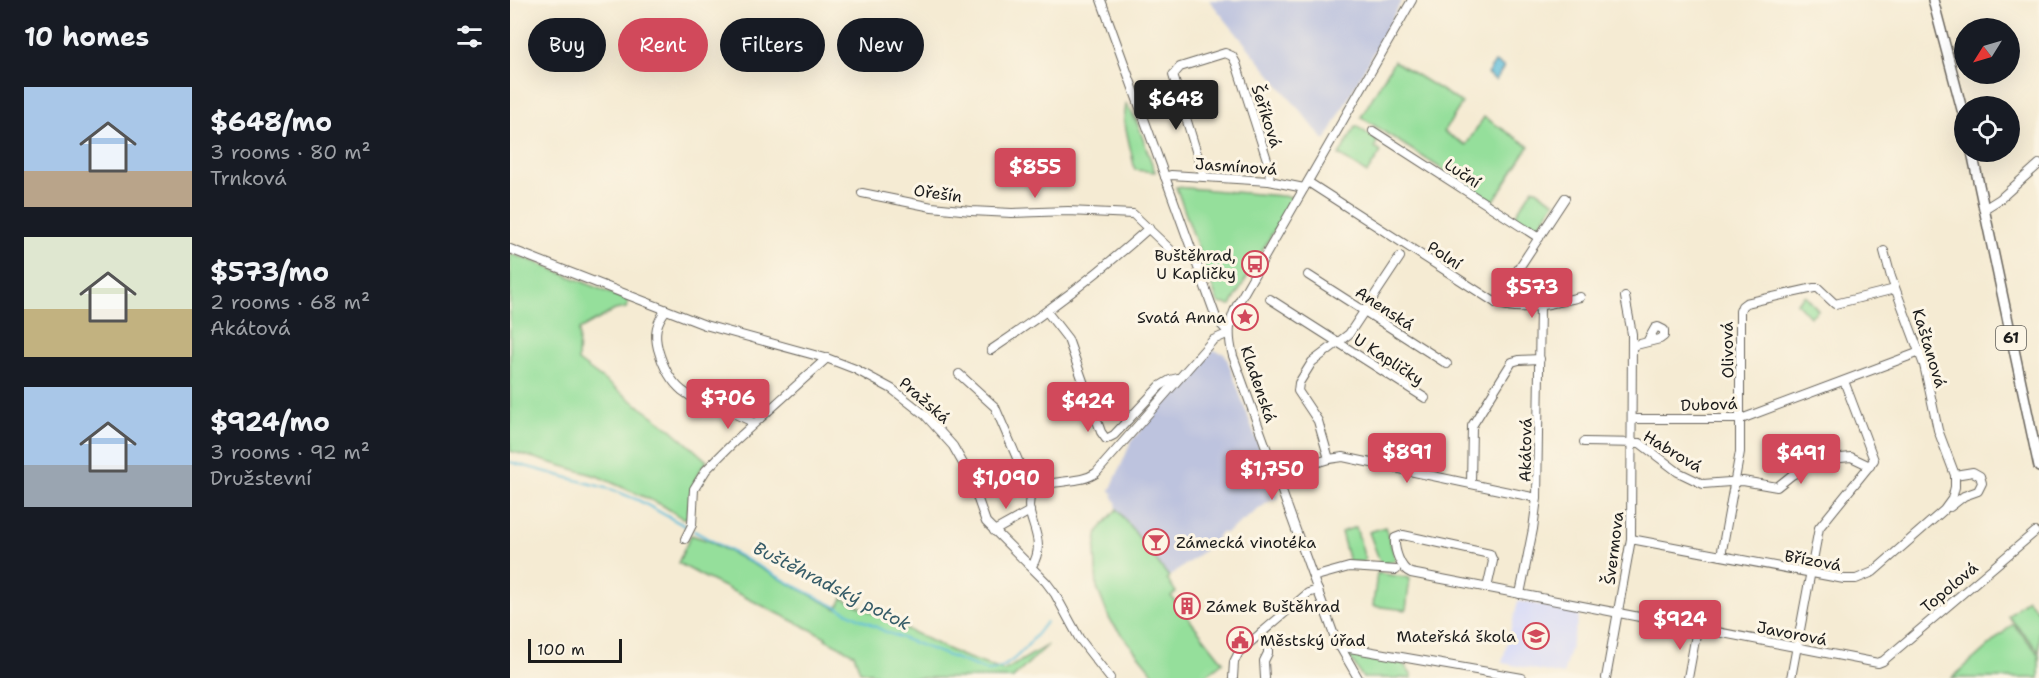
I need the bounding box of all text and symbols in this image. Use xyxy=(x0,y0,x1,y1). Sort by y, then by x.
chip: Buy xyxy=(528,18,606,72)
chip: Rent xyxy=(618,18,708,72)
chip: Filters xyxy=(720,18,825,72)
chip: New xyxy=(837,18,924,72)
north arrow xyxy=(1954,18,2020,84)
map controls xyxy=(1954,18,2020,162)
text: 10 homes xyxy=(24,19,149,54)
icon: filters xyxy=(453,20,486,53)
pin: $648 xyxy=(1140,80,1212,131)
street label: Šeříková xyxy=(1247,82,1287,150)
text: $648 xyxy=(1148,86,1204,112)
button: locate xyxy=(1954,96,2020,162)
text: $648/mo xyxy=(210,104,332,139)
icon: home xyxy=(72,111,144,183)
text: 3 rooms · 80 m² xyxy=(210,139,371,165)
pin: $855 xyxy=(999,148,1071,199)
street label: Jasmínová xyxy=(1194,153,1278,180)
text: $855 xyxy=(1009,154,1061,180)
street label: Luční xyxy=(1441,154,1485,193)
text: Trnková xyxy=(210,165,287,191)
street label: Ořešín xyxy=(912,180,964,207)
street label: Polní xyxy=(1423,236,1466,275)
place label: Buštěhrad, U Kapličky xyxy=(1155,245,1236,284)
bus stop icon: Buštěhrad, U Kapličky xyxy=(1240,249,1270,279)
text: $573/mo xyxy=(210,254,329,289)
icon: home xyxy=(72,261,144,333)
pin: $573 xyxy=(1496,268,1568,319)
text: $573 xyxy=(1505,274,1559,300)
street label: Anenská xyxy=(1351,282,1418,335)
text: 2 rooms · 68 m² xyxy=(210,289,370,315)
place icon: Svatá Anna xyxy=(1230,302,1260,332)
street label: Kaštanová xyxy=(1908,306,1951,390)
place label: Svatá Anna xyxy=(1137,307,1226,328)
text: Akátová xyxy=(210,315,290,341)
street label: Olivová xyxy=(1717,321,1738,379)
road number: 61 xyxy=(1996,326,2026,350)
street label: U Kapličky xyxy=(1350,329,1428,390)
street label: Kladenská xyxy=(1236,343,1281,425)
street label: Pražská xyxy=(895,372,955,428)
pin: $706 xyxy=(692,379,764,430)
pin: $424 xyxy=(1052,382,1124,433)
text: $706 xyxy=(700,385,756,411)
text: $424 xyxy=(1061,388,1115,414)
street label: Dubová xyxy=(1680,393,1738,416)
text: $924/mo xyxy=(210,404,330,439)
icon: home xyxy=(72,411,144,483)
street label: Akátová xyxy=(1514,418,1537,482)
street label: Habrová xyxy=(1639,426,1706,477)
pin: $891 xyxy=(1371,433,1443,484)
pin: $491 xyxy=(1765,434,1837,485)
text: 3 rooms · 92 m² xyxy=(210,439,370,465)
text: $891 xyxy=(1382,439,1432,465)
text: $491 xyxy=(1776,440,1826,466)
pin: $1,750 xyxy=(1223,450,1321,501)
text: $1,750 xyxy=(1240,456,1304,482)
pin: $1,090 xyxy=(957,459,1055,510)
text: Družstevní xyxy=(210,465,312,491)
text: $1,090 xyxy=(972,465,1040,491)
street label: Švermova xyxy=(1599,510,1628,586)
bar icon: Zámecká vinotéka xyxy=(1141,527,1171,557)
place label: Zámecká vinotéka xyxy=(1176,532,1316,553)
water label: Buštěhradský potok xyxy=(749,536,915,636)
street label: Břízová xyxy=(1783,545,1843,576)
street label: Topolová xyxy=(1916,557,1982,617)
building icon: Zámek Buštěhrad xyxy=(1172,591,1202,621)
place label: Zámek Buštěhrad xyxy=(1206,596,1340,617)
pin: $924 xyxy=(1644,600,1716,651)
text: $924 xyxy=(1653,606,1707,632)
street label: Javorová xyxy=(1755,616,1829,651)
school or university icon: Mateřská škola xyxy=(1521,621,1551,651)
public building icon: Městský úřad xyxy=(1225,625,1255,655)
place label: Mateřská škola xyxy=(1397,626,1516,647)
place label: Městský úřad xyxy=(1260,630,1366,651)
scale bar xyxy=(528,636,622,664)
text: 100 m xyxy=(537,639,585,660)

